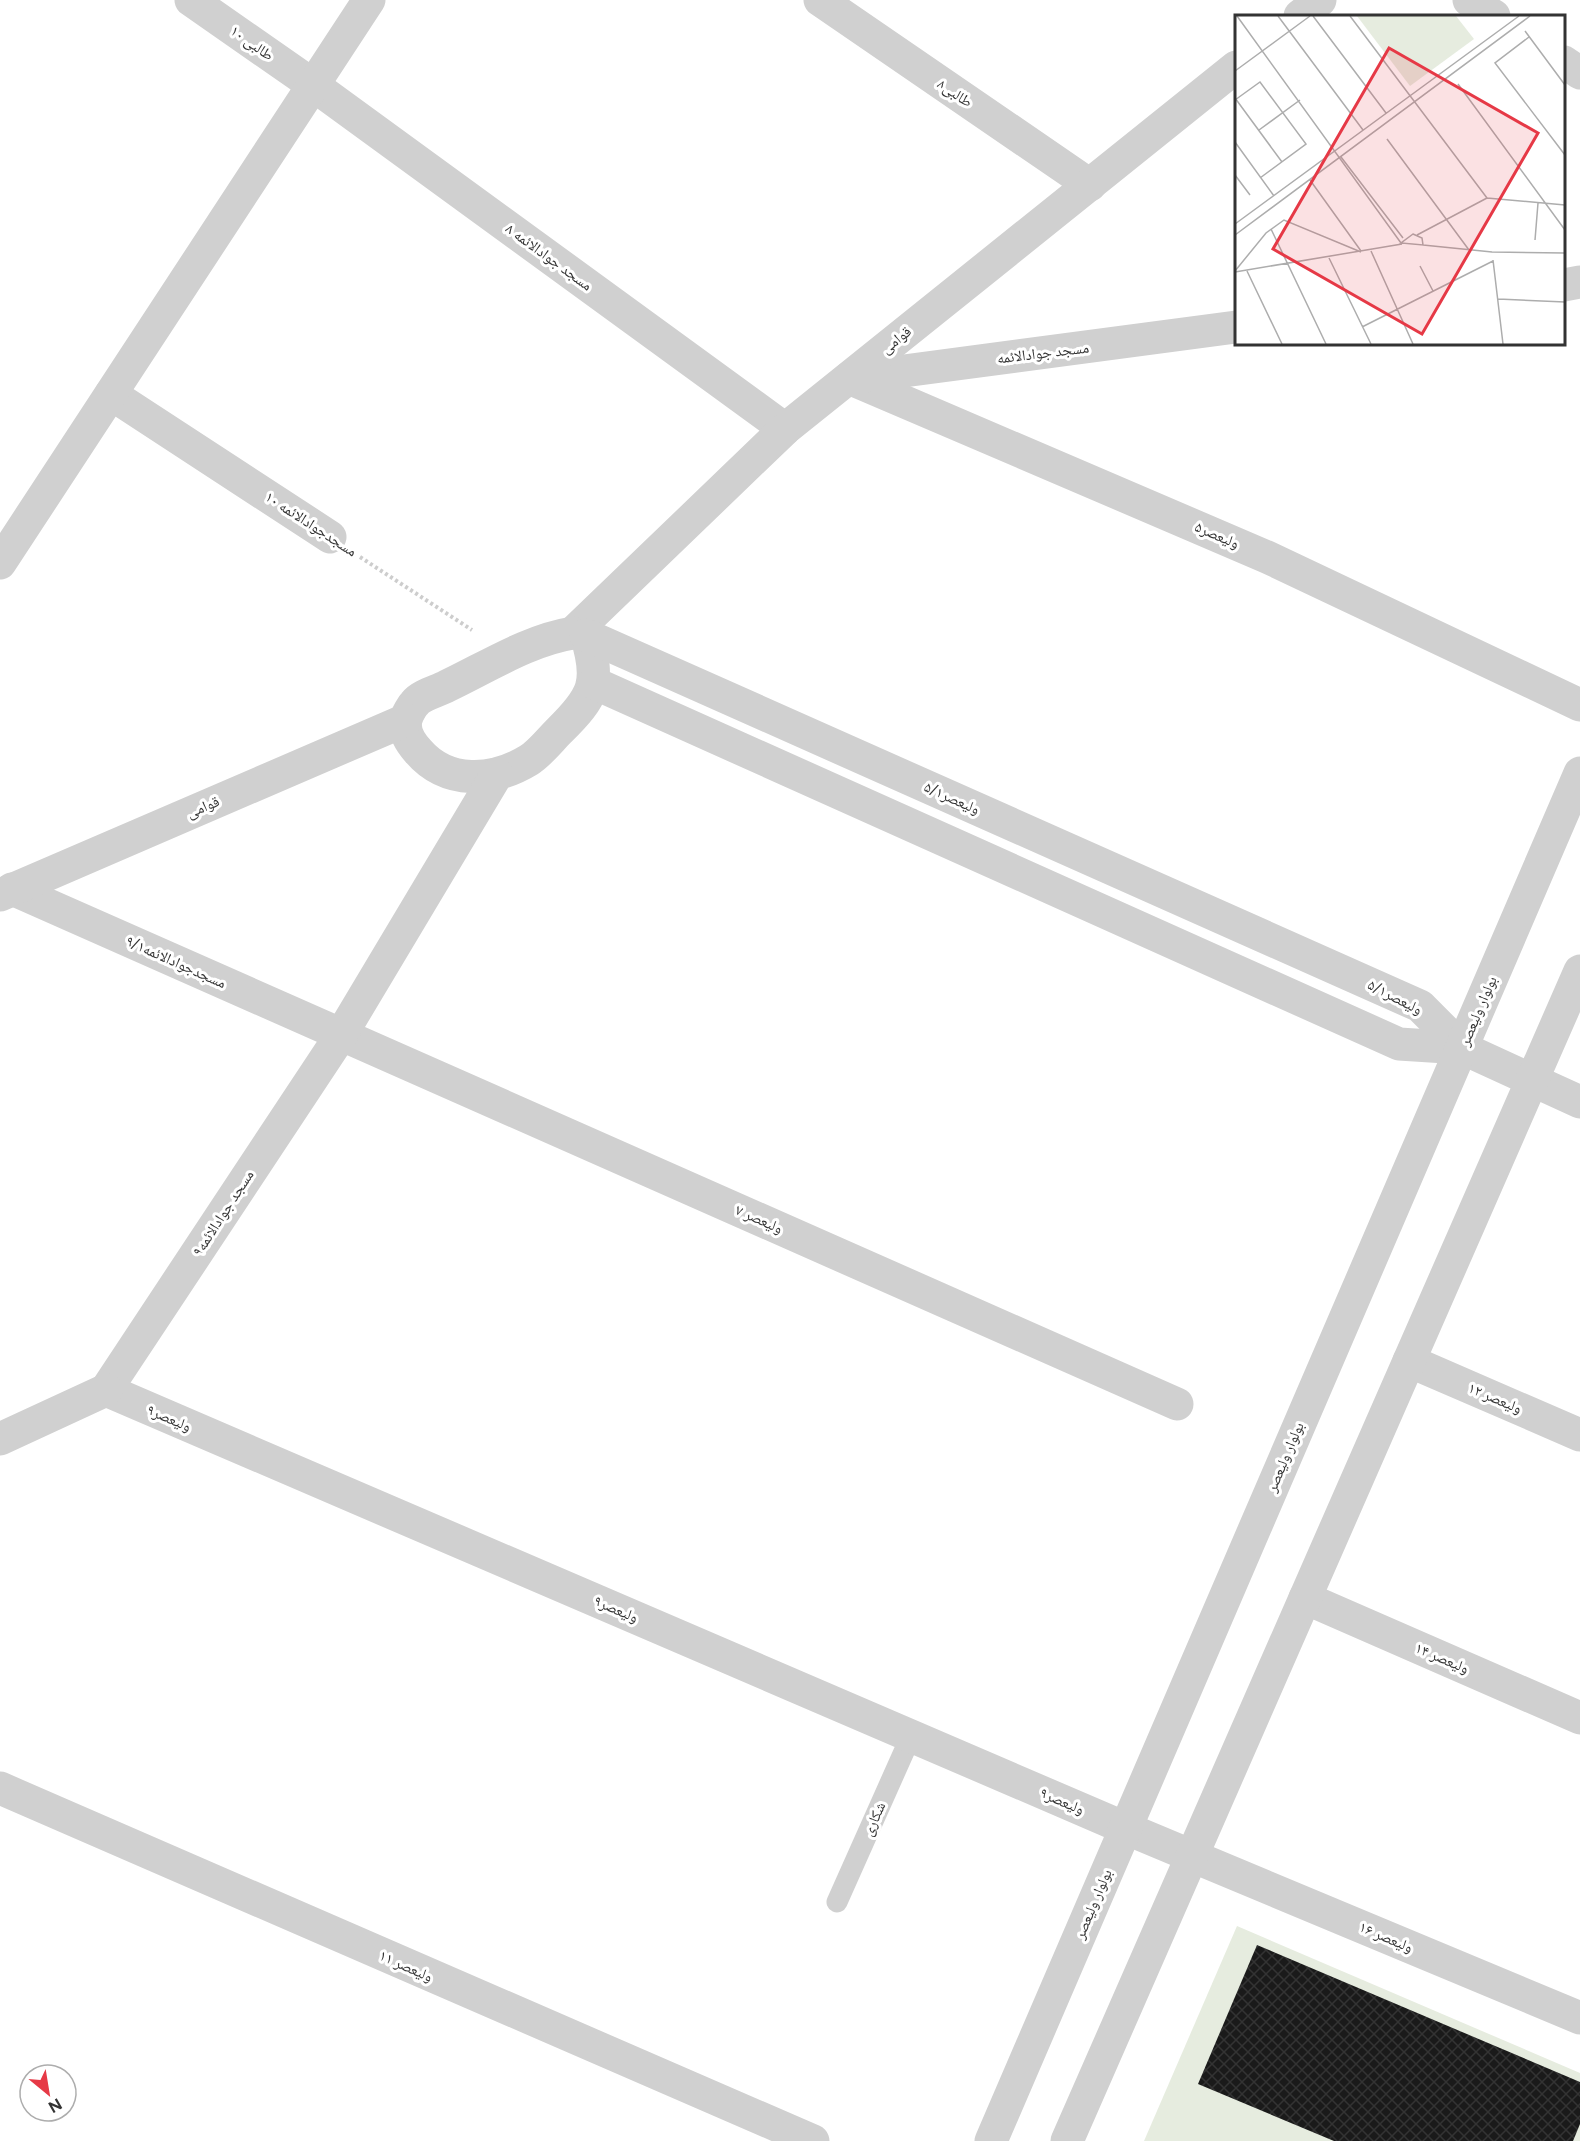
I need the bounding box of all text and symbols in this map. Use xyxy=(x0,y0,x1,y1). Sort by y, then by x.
inset map xyxy=(1235,15,1565,345)
street label: طالبی ۱۰ xyxy=(226,22,277,65)
street label: طالبی۸ xyxy=(934,75,976,112)
street label: ۸ مسجد جوادالائمه xyxy=(502,219,596,295)
street label: قوامی xyxy=(877,322,916,358)
street label: مسجد جوادالائمه xyxy=(996,338,1090,368)
street label: مسجدجوادالائمه ۱۰ xyxy=(262,488,360,560)
street label: ولیعصر۵ xyxy=(1192,518,1242,552)
street label: ولیعصر۵/۱ xyxy=(921,778,983,818)
street label: قوامی xyxy=(184,792,223,823)
street label: مسجدجوادالائمه۹/۱ xyxy=(123,932,229,992)
street label: بولوار ولیعصر xyxy=(1455,973,1501,1049)
street label: ولیعصر۵/۱ xyxy=(1365,976,1425,1018)
street label: مسجد جوادالائمه۹ xyxy=(188,1166,258,1259)
street label: ولیعصر ۷ xyxy=(733,1201,785,1237)
street label: ولیعصر ۱۲ xyxy=(1465,1379,1525,1417)
street label: ولیعصر۹ xyxy=(144,1401,194,1435)
street label: بولوار ولیعصر xyxy=(1262,1419,1308,1495)
street label: ولیعصر۹ xyxy=(591,1592,641,1626)
street label: ولیعصر ۱۴ xyxy=(1412,1639,1472,1677)
street label: ولیعصر۹ xyxy=(1037,1784,1087,1818)
street label: شکاری xyxy=(859,1799,890,1839)
street label: بولوار ولیعصر xyxy=(1070,1866,1116,1942)
street label: ولیعصر ۱۶ xyxy=(1356,1918,1416,1956)
street label: ولیعصر ۱۱ xyxy=(376,1946,436,1986)
north arrow xyxy=(18,2063,78,2123)
text: N xyxy=(45,2094,65,2117)

